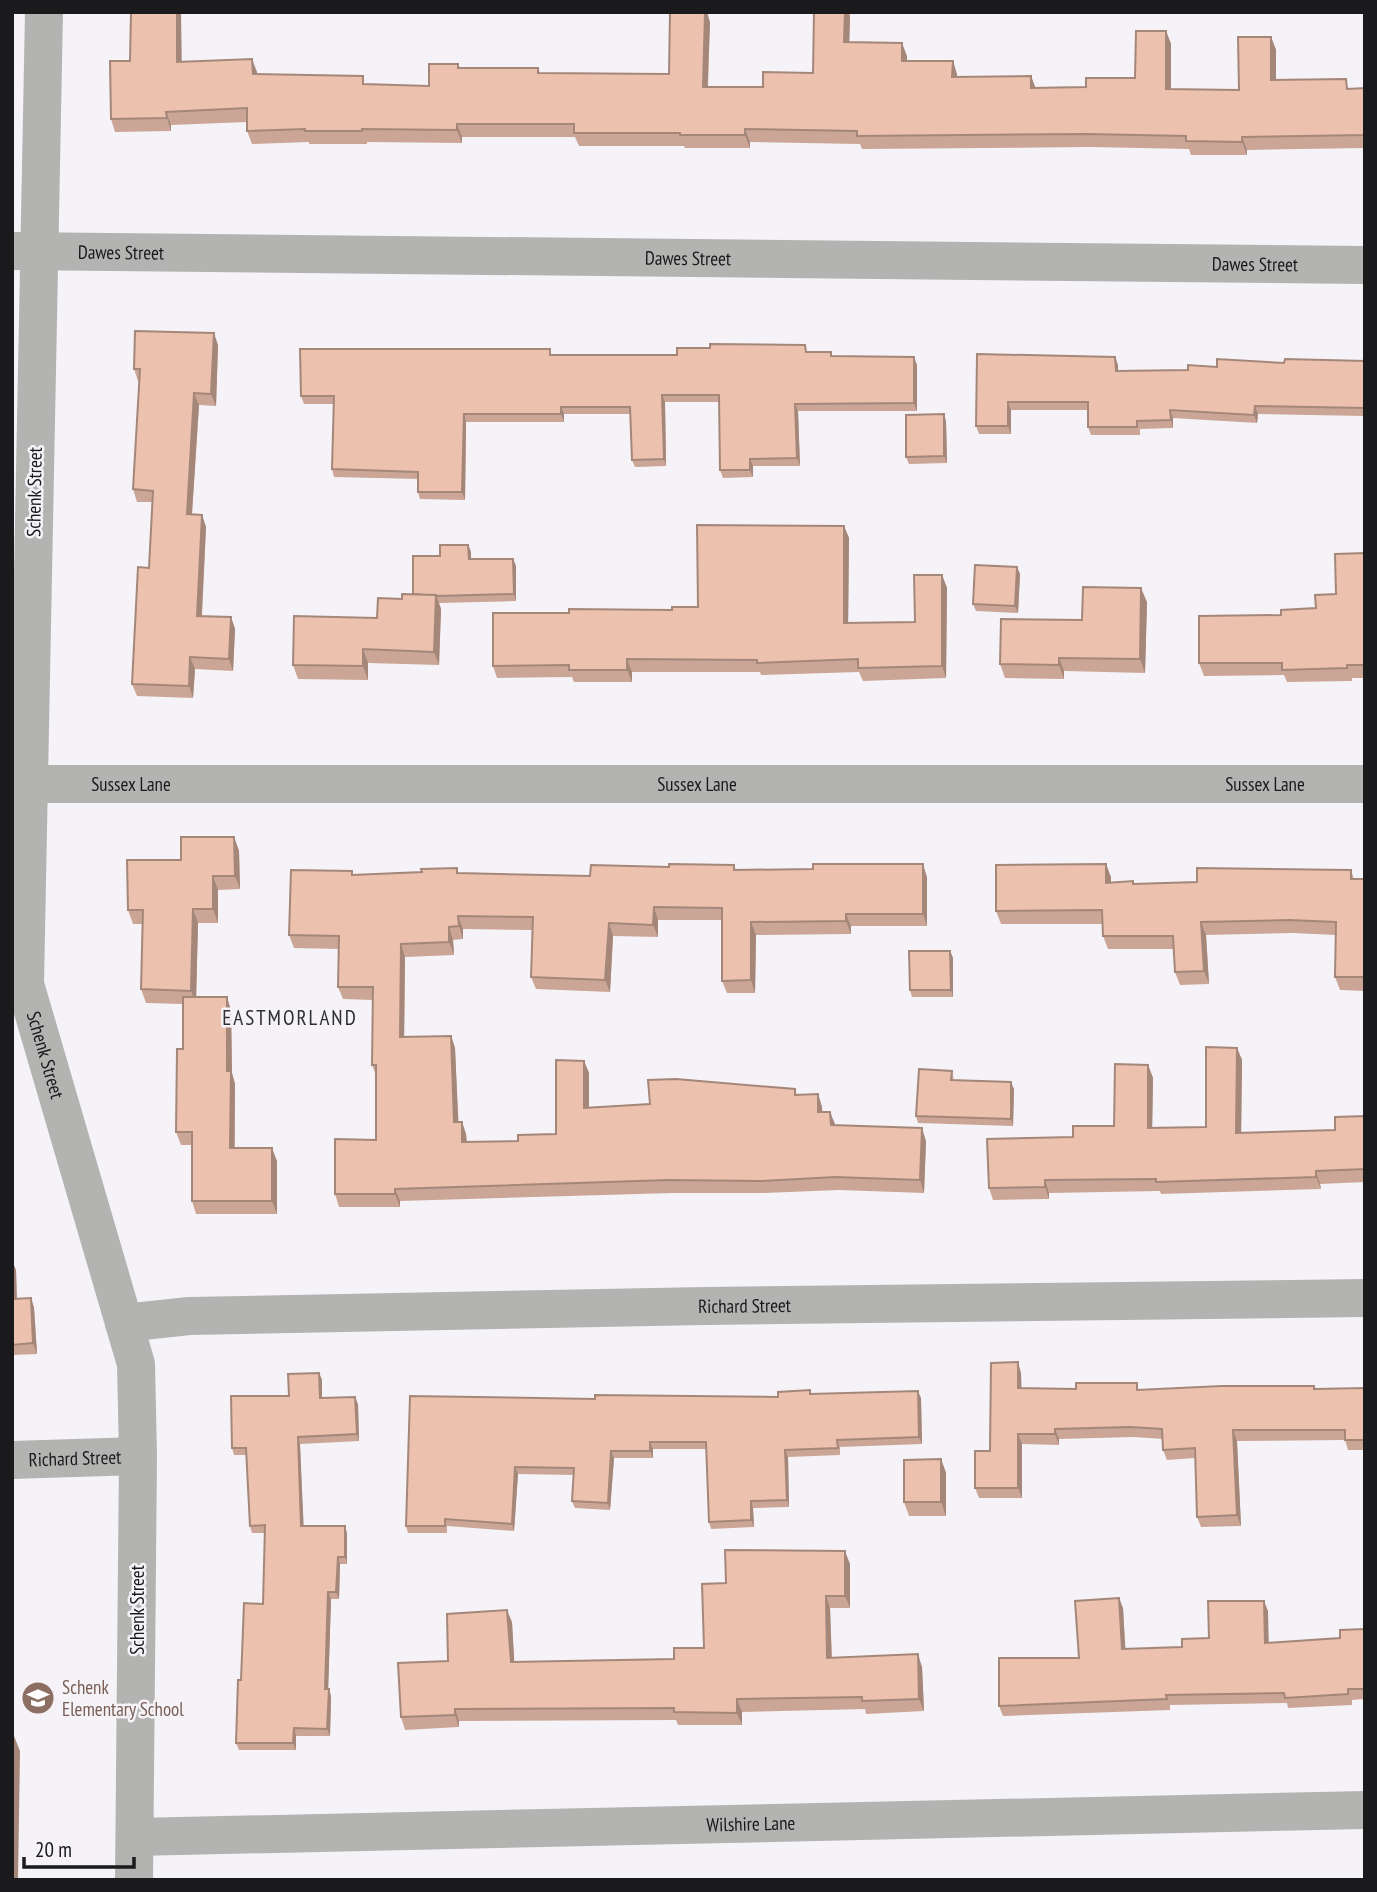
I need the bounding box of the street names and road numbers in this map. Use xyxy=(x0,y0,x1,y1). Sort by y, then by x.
street label: Dawes Street xyxy=(78,240,165,265)
street label: Dawes Street xyxy=(645,246,732,270)
street label: Dawes Street xyxy=(1212,251,1299,276)
street label: Schenk Street xyxy=(21,446,47,537)
street label: Sussex Lane xyxy=(91,772,171,796)
street label: Sussex Lane xyxy=(657,772,737,796)
street label: Sussex Lane xyxy=(1225,772,1305,796)
street label: Schenk Street xyxy=(22,1008,70,1102)
street label: Richard Street xyxy=(698,1293,792,1318)
street label: Richard Street xyxy=(28,1445,123,1471)
street label: Schenk Street xyxy=(125,1564,149,1655)
street label: Wilshire Lane xyxy=(706,1811,796,1836)

